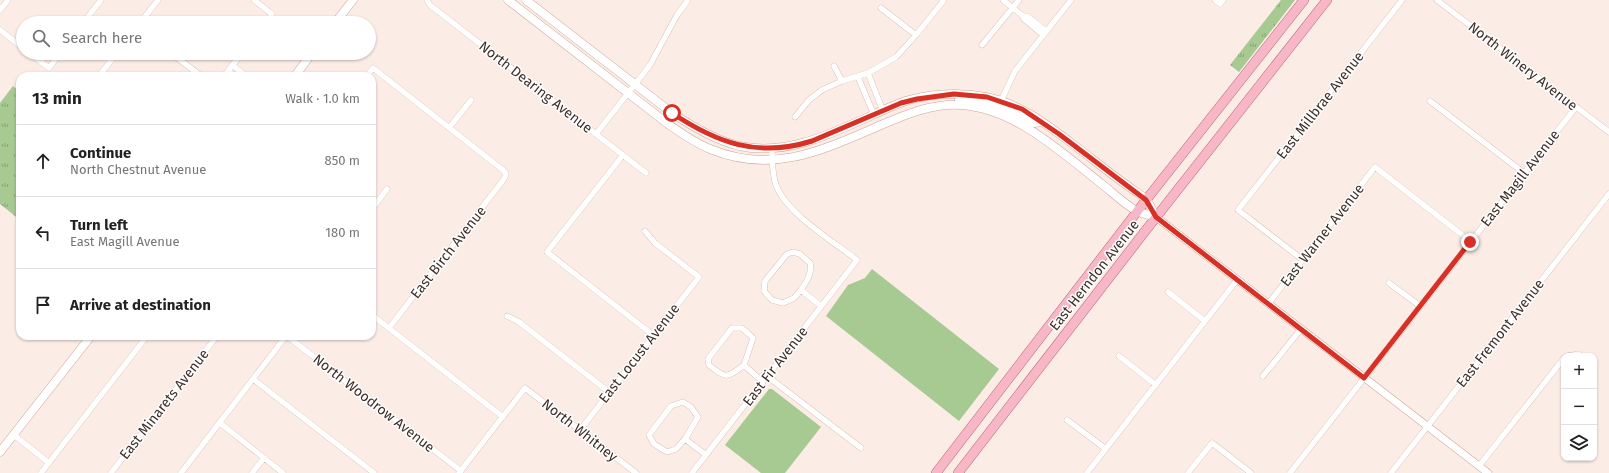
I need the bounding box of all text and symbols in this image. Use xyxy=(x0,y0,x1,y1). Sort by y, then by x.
search box xyxy=(16,16,376,60)
street label: North Winery Avenue xyxy=(1465,18,1581,114)
icon: search xyxy=(30,27,52,49)
text: Search here xyxy=(62,29,142,47)
street label: North Dearing Avenue xyxy=(476,38,596,137)
street label: East Millbrae Avenue xyxy=(1273,48,1368,162)
text: 13 min xyxy=(32,88,82,109)
text: Walk · 1.0 km xyxy=(285,91,360,106)
route start xyxy=(663,104,681,122)
street label: East Magill Avenue xyxy=(1477,127,1563,230)
text: Continue xyxy=(70,144,131,162)
icon: ahead xyxy=(32,150,54,172)
text: 850 m xyxy=(324,153,360,168)
text: North Chestnut Avenue xyxy=(70,162,206,177)
street label: East Warner Avenue xyxy=(1277,181,1368,290)
street label: East Birch Avenue xyxy=(407,203,490,302)
text: Turn left xyxy=(70,216,128,234)
street label: East Herndon Avenue xyxy=(1046,217,1143,334)
icon: left xyxy=(32,222,54,244)
text: 180 m xyxy=(325,225,360,240)
route end xyxy=(1461,233,1479,251)
text: East Magill Avenue xyxy=(70,234,180,249)
street label: East Fremont Avenue xyxy=(1453,276,1548,391)
icon: arrive xyxy=(32,294,54,316)
text: Arrive at destination xyxy=(70,296,211,314)
street label: East Locust Avenue xyxy=(595,300,683,406)
street label: East Fir Avenue xyxy=(739,323,812,409)
street label: East Minarets Avenue xyxy=(116,346,213,463)
street label: North Woodrow Avenue xyxy=(309,351,438,456)
map controls xyxy=(1561,353,1597,461)
button: + xyxy=(1561,353,1597,389)
button: − xyxy=(1561,389,1597,425)
street label: North Whitney xyxy=(538,396,621,465)
button: layers xyxy=(1561,425,1597,461)

